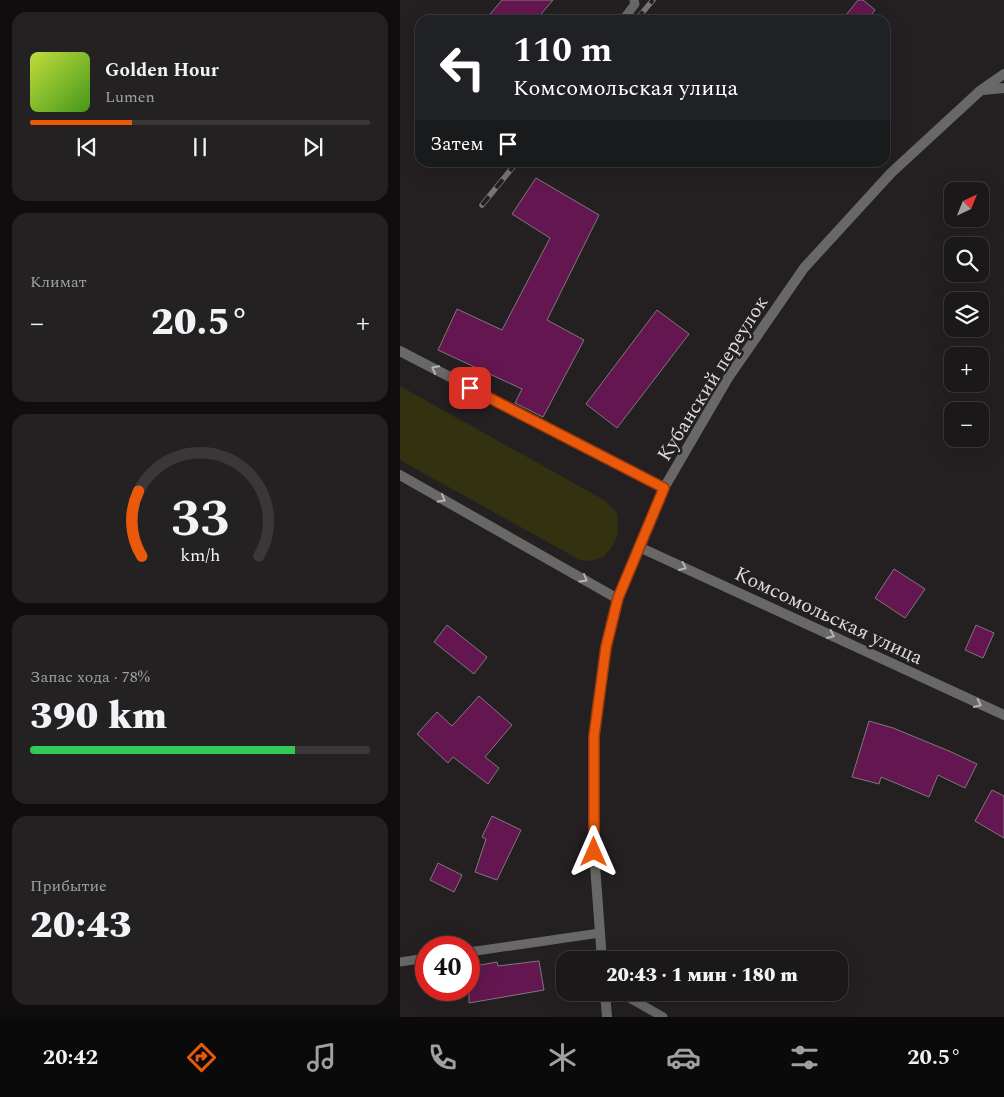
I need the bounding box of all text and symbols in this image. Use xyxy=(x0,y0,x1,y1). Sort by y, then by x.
text: 110 m xyxy=(513,24,612,77)
icon: left xyxy=(430,35,495,100)
text: Golden Hour xyxy=(105,56,219,85)
text: Комсомольская улица xyxy=(513,72,738,105)
text: Lumen xyxy=(105,85,155,109)
text: Затем xyxy=(430,130,484,159)
icon: arrive xyxy=(494,130,522,158)
icon: previous xyxy=(73,133,101,161)
icon: pause xyxy=(186,133,214,161)
icon: next xyxy=(299,133,327,161)
north arrow xyxy=(944,182,989,228)
map controls xyxy=(944,182,989,447)
button: search xyxy=(944,237,989,282)
text: Климат xyxy=(30,270,87,294)
street label: Кубанский переулок xyxy=(650,290,776,467)
button: layers xyxy=(944,292,989,337)
text: 20.5° xyxy=(151,294,249,352)
text: − xyxy=(30,302,44,345)
text: + xyxy=(356,302,370,345)
button: + xyxy=(944,347,989,392)
one-way arrow xyxy=(431,365,440,375)
pin xyxy=(449,367,491,409)
icon: arrive xyxy=(456,374,484,402)
button: − xyxy=(944,402,989,447)
text: 33 xyxy=(171,480,229,559)
one-way arrow xyxy=(437,492,446,502)
text: km/h xyxy=(180,542,220,569)
street label: Комсомольская улица xyxy=(729,559,928,673)
one-way arrow xyxy=(678,561,687,572)
one-way arrow xyxy=(578,573,587,583)
one-way arrow xyxy=(826,629,835,640)
text: Запас хода · 78% xyxy=(30,665,150,689)
text: 390 km xyxy=(30,688,167,746)
one-way arrow xyxy=(973,697,982,708)
position arrow xyxy=(567,825,619,877)
text: Прибытие xyxy=(30,874,107,898)
text: 20:43 xyxy=(30,897,132,955)
speed limit sign: 40 xyxy=(415,936,480,1001)
text: 20:43 · 1 мин · 180 m xyxy=(606,961,798,990)
icon: directions xyxy=(184,1040,219,1075)
icon: music xyxy=(304,1040,339,1075)
icon: phone xyxy=(425,1040,460,1075)
icon: climate xyxy=(545,1040,580,1075)
icon: car xyxy=(666,1040,701,1075)
icon: filters xyxy=(787,1040,822,1075)
text: 20:42 xyxy=(43,1041,98,1074)
text: 20.5° xyxy=(907,1041,961,1074)

